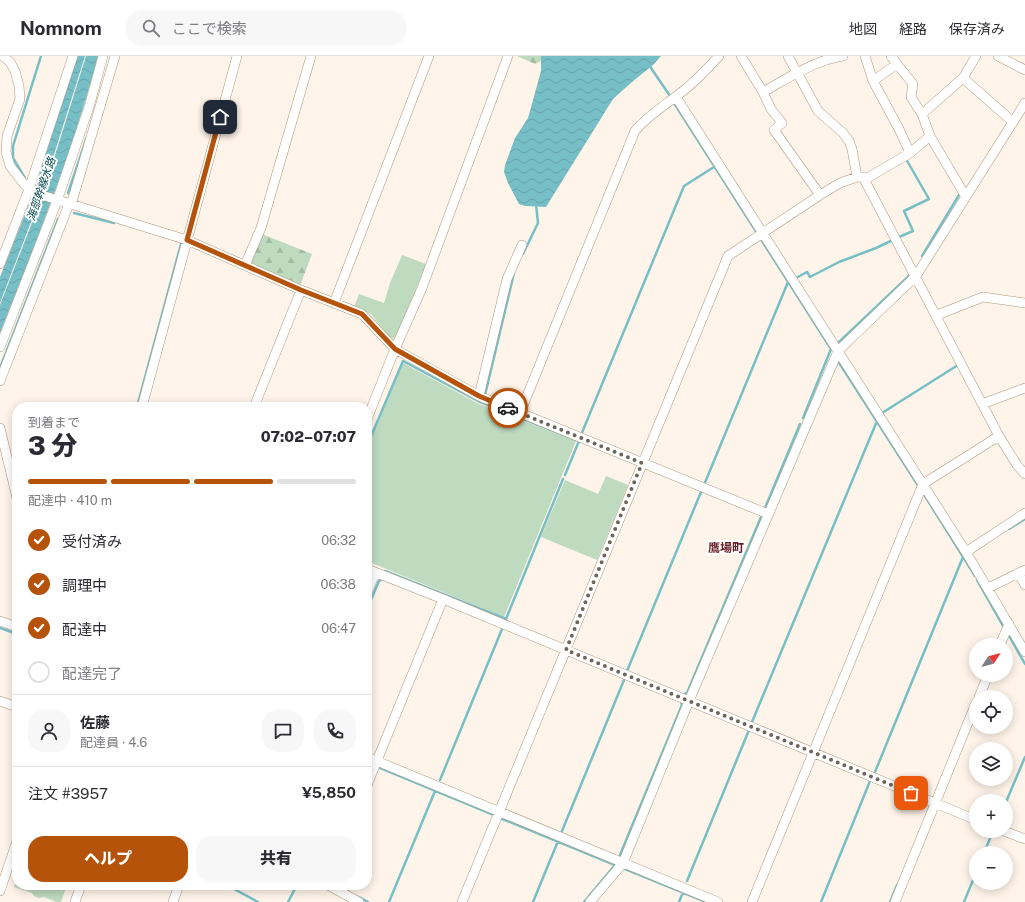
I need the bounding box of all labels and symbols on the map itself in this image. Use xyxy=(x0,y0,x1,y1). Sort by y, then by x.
pin xyxy=(203,100,237,134)
water label: 海部幹線水路 xyxy=(25,155,58,222)
courier xyxy=(488,388,528,428)
district label: 鷹場町 xyxy=(708,541,744,555)
north arrow xyxy=(969,638,1013,682)
pin xyxy=(894,776,928,810)

